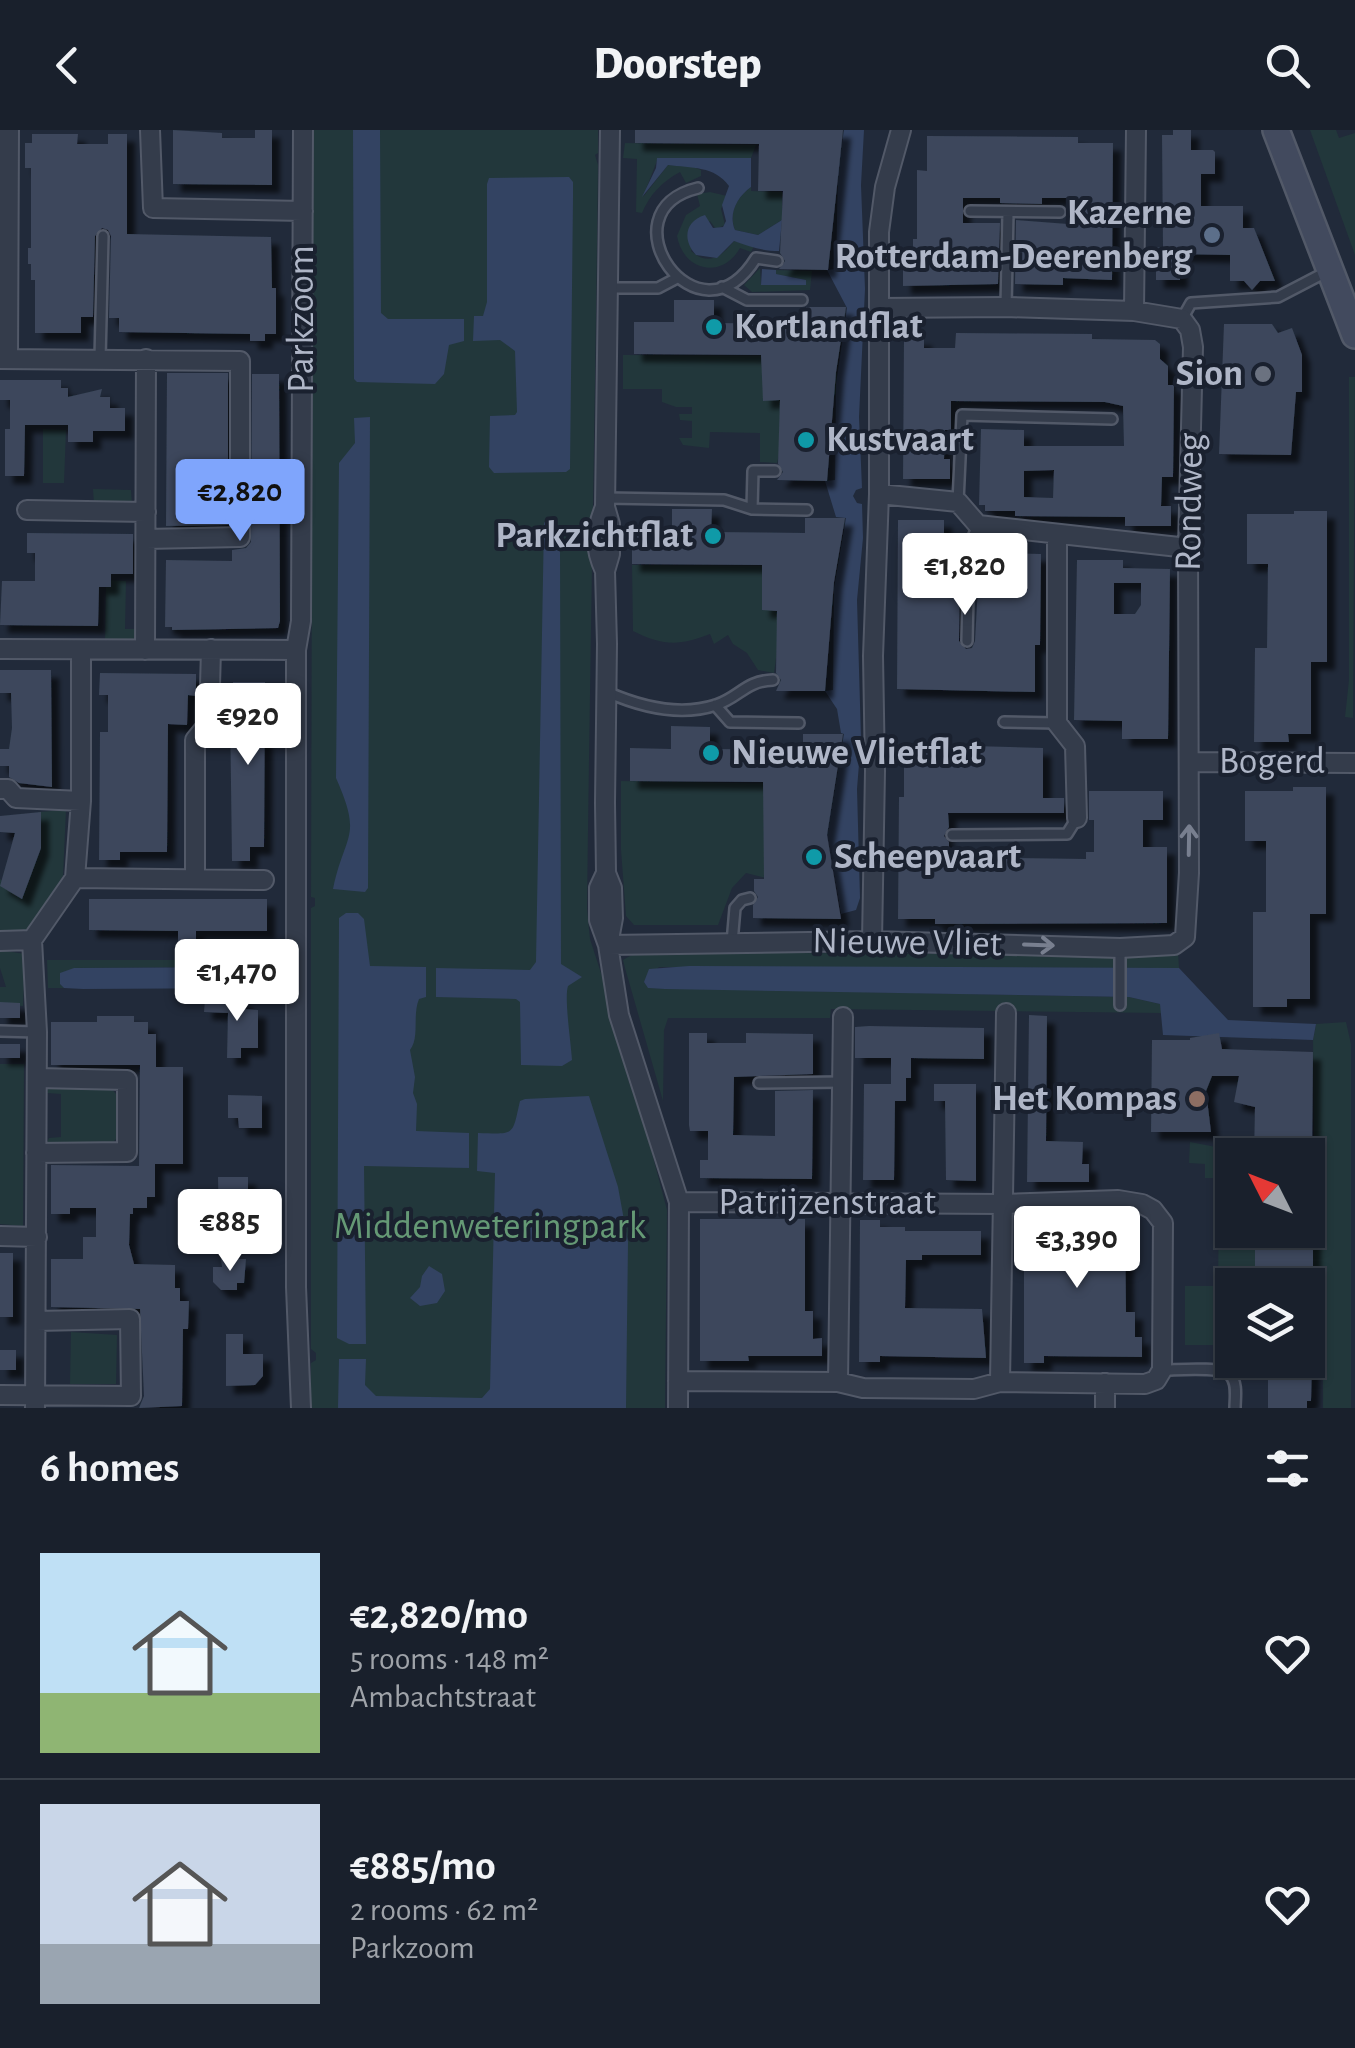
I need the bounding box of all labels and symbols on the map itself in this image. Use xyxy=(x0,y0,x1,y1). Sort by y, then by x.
place label: Kazerne Rotterdam-Deerenberg xyxy=(835,194,1193,276)
marker: Kazerne Rotterdam-Deerenberg xyxy=(1201,224,1223,246)
street label: Parkzoom xyxy=(283,245,321,393)
place label: Kortlandflat xyxy=(734,308,923,346)
marker: Kortlandflat xyxy=(703,316,725,338)
place label: Sion xyxy=(1176,355,1243,393)
marker: Sion xyxy=(1252,363,1274,385)
place label: Kustvaart xyxy=(826,421,974,459)
marker: Kustvaart xyxy=(795,429,817,451)
street label: Rondweg xyxy=(1170,432,1210,571)
pin: €2,820 xyxy=(159,459,321,544)
place label: Parkzichtflat xyxy=(495,517,693,555)
marker: Parkzichtflat xyxy=(702,525,724,547)
pin: €1,820 xyxy=(884,533,1046,618)
pin: €920 xyxy=(189,683,307,768)
place label: Nieuwe Vlietflat xyxy=(731,734,982,772)
marker: Nieuwe Vlietflat xyxy=(700,742,722,764)
street label: Bogerd xyxy=(1219,743,1325,781)
one-way arrow xyxy=(1180,824,1198,856)
place label: Scheepvaart xyxy=(834,838,1021,876)
marker: Scheepvaart xyxy=(803,846,825,868)
street label: Nieuwe Vliet xyxy=(812,922,1002,964)
one-way arrow xyxy=(1023,936,1055,955)
pin: €1,470 xyxy=(156,939,318,1024)
place label: Het Kompas xyxy=(992,1080,1177,1118)
marker: Het Kompas xyxy=(1186,1088,1208,1110)
north arrow xyxy=(1215,1138,1325,1248)
street label: Patrijzenstraat xyxy=(718,1184,936,1222)
pin: €885 xyxy=(171,1189,289,1274)
pin: €3,390 xyxy=(996,1206,1158,1291)
park label: Middenweteringpark xyxy=(334,1208,647,1246)

